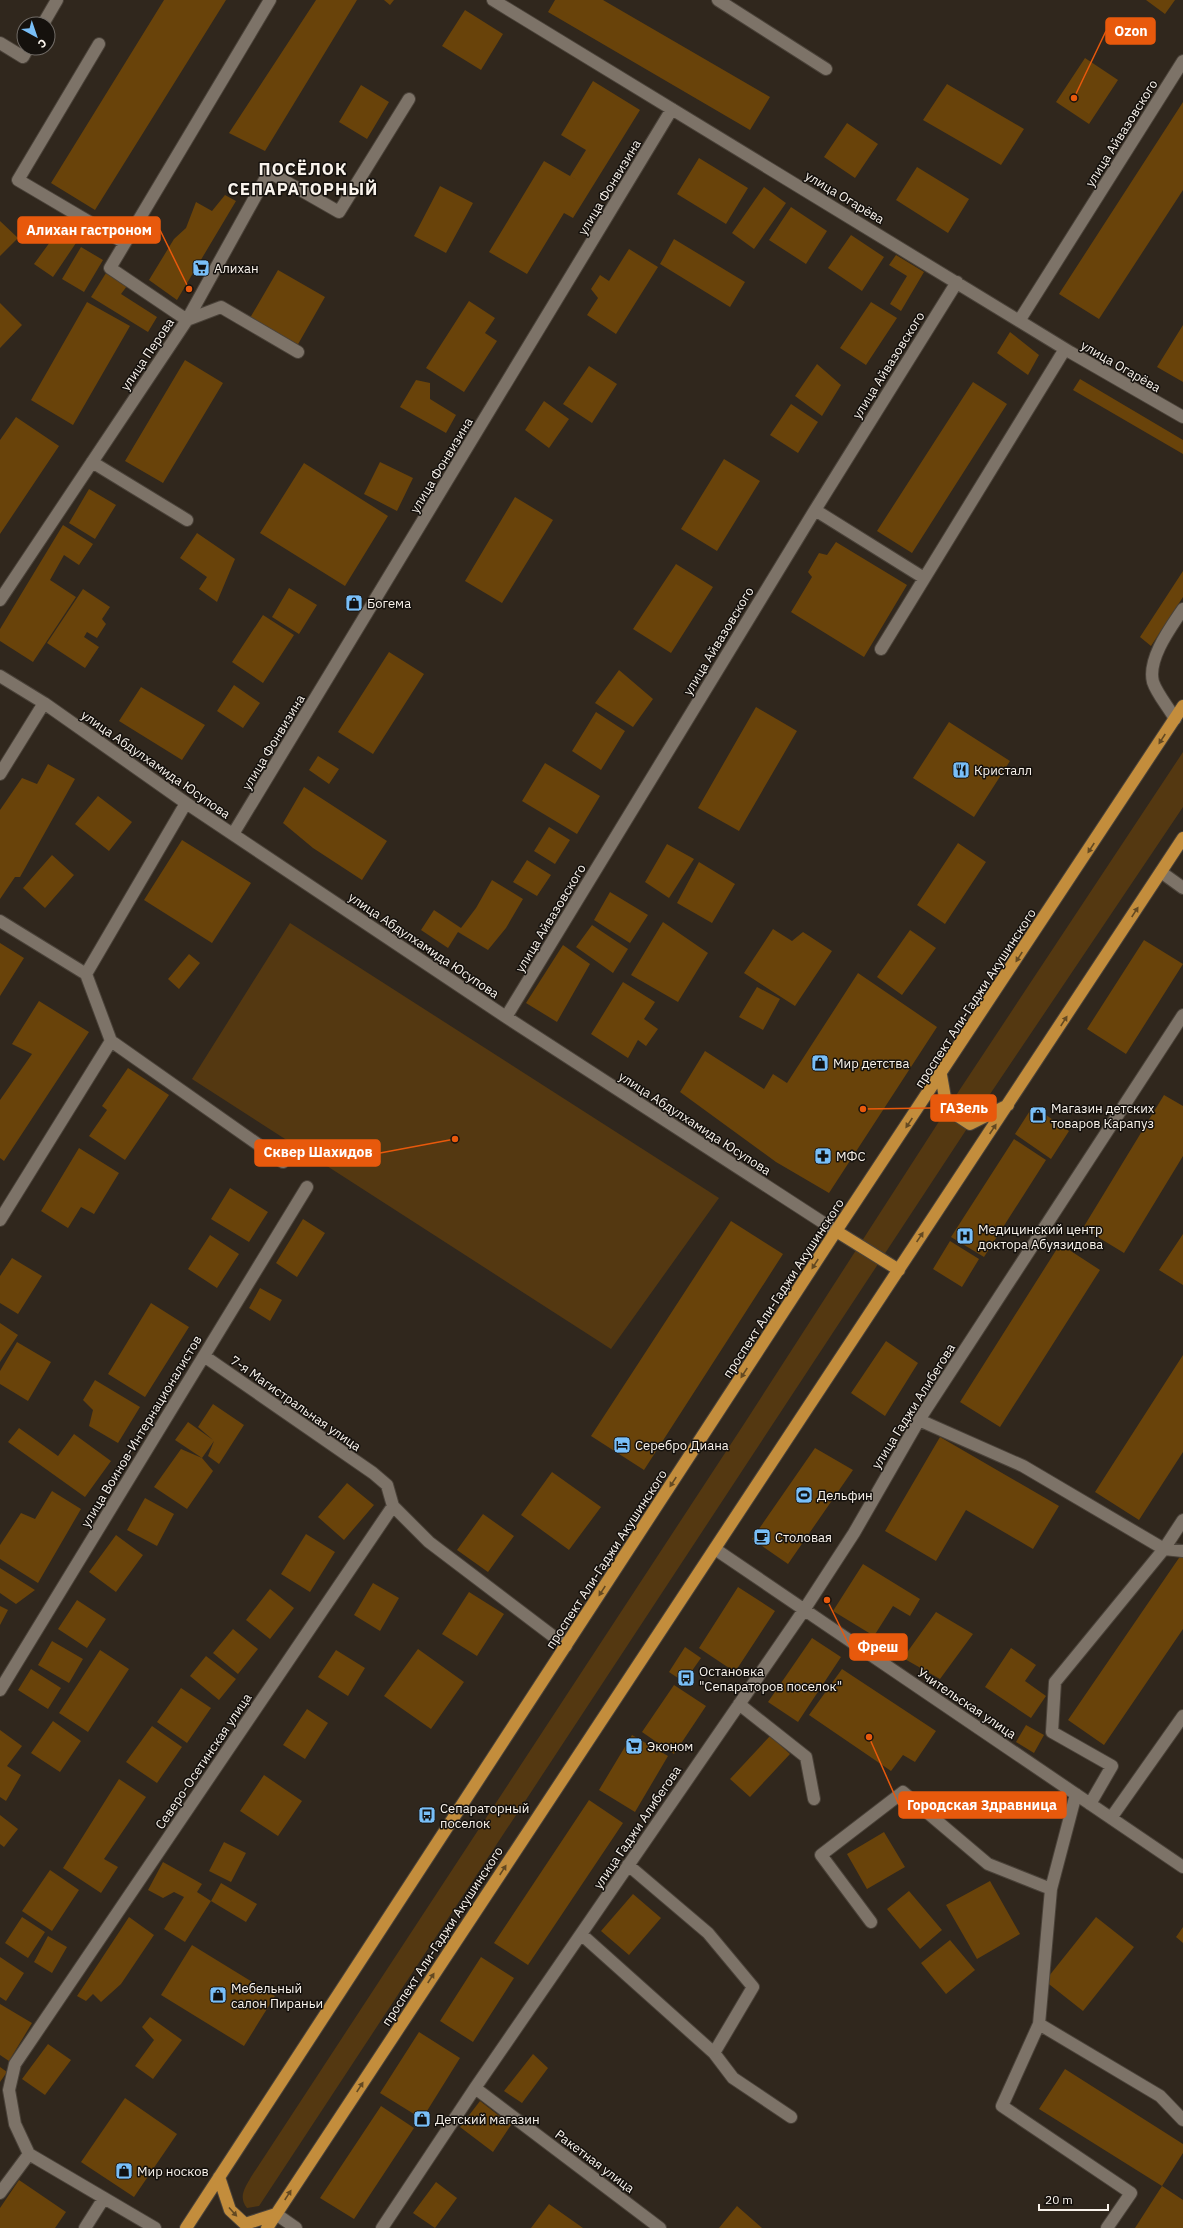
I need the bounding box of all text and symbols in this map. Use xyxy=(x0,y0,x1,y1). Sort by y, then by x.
north arrow xyxy=(16,16,56,56)
callout: Ozon xyxy=(1106,18,1155,44)
text: Ozon xyxy=(1114,22,1148,40)
text: С xyxy=(35,36,50,51)
street label: улица Айвазовского xyxy=(1081,76,1161,190)
street label: улица Фонвизина xyxy=(574,136,645,238)
district label: ПОСЁЛОК СЕПАРАТОРНЫЙ xyxy=(228,158,378,200)
street label: улица Огарёва xyxy=(802,167,888,228)
callout: Алихан гастроном xyxy=(18,217,160,243)
text: Алихан гастроном xyxy=(26,221,152,239)
supermarket icon: Алихан xyxy=(191,258,211,278)
place label: Алихан xyxy=(214,260,259,277)
street label: улица Айвазовского xyxy=(848,308,928,422)
street label: улица Перова xyxy=(117,315,178,394)
street label: улица Огарёва xyxy=(1078,337,1164,396)
street label: улица Фонвизина xyxy=(406,414,477,516)
street label: улица Айвазовского xyxy=(679,584,758,699)
shop icon: Богема xyxy=(344,593,364,613)
place label: Богема xyxy=(367,595,411,612)
street label: улица Фонвизина xyxy=(238,691,309,793)
street label: улица Абдулхамида Юсупова xyxy=(78,706,234,823)
one-way arrow xyxy=(1158,734,1166,744)
restaurant icon: Кристалл xyxy=(951,760,971,780)
place label: Кристалл xyxy=(974,762,1032,779)
one-way arrow xyxy=(1087,842,1094,854)
street label: улица Айвазовского xyxy=(511,861,590,976)
street label: улица Абдулхамида Юсупова xyxy=(345,889,502,1002)
street label: проспект Али-Гаджи Акушинского xyxy=(911,905,1040,1091)
one-way arrow xyxy=(1131,907,1139,917)
one-way arrow xyxy=(1015,951,1023,962)
one-way arrow xyxy=(1060,1015,1068,1026)
shop icon: Мир детства xyxy=(810,1053,830,1073)
place label: Мир детства xyxy=(833,1055,909,1072)
street label: улица Абдулхамида Юсупова xyxy=(615,1068,774,1179)
callout: ГАЗель xyxy=(931,1095,996,1121)
text: ГАЗель xyxy=(940,1099,988,1117)
place label: Магазин детских товаров Карапуз xyxy=(1051,1100,1155,1132)
shop icon: Магазин детских товаров Карапуз xyxy=(1028,1105,1048,1125)
one-way arrow xyxy=(905,1118,913,1129)
one-way arrow xyxy=(989,1124,997,1135)
callout: Сквер Шахидов xyxy=(255,1140,380,1166)
text: Сквер Шахидов xyxy=(263,1143,373,1161)
pharmacy icon: МФС xyxy=(813,1146,833,1166)
place label: МФС xyxy=(836,1148,866,1165)
street label: проспект Али-Гаджи Акушинского xyxy=(719,1195,848,1381)
place label: Медицинский центр доктора Абуязидова xyxy=(978,1221,1103,1253)
hospital icon: Медицинский центр доктора Абуязидова xyxy=(955,1226,975,1246)
one-way arrow xyxy=(916,1232,924,1243)
one-way arrow xyxy=(811,1259,819,1269)
street label: улица Воинов-Интернационалистов xyxy=(77,1332,206,1530)
street label: улица Гаджи Алибегова xyxy=(868,1340,959,1472)
street label: 7-я Магистральная улица xyxy=(227,1352,364,1455)
one-way arrow xyxy=(740,1368,748,1378)
hotel icon: Серебро Диана xyxy=(612,1435,632,1455)
place label: Серебро Диана xyxy=(635,1437,729,1454)
street label: проспект Али-Гаджи Акушинского xyxy=(542,1466,671,1652)
one-way arrow xyxy=(669,1477,677,1487)
sports icon: Дельфин xyxy=(794,1485,814,1505)
place label: Дельфин xyxy=(817,1487,873,1504)
cafe icon: Столовая xyxy=(752,1527,772,1547)
place label: Столовая xyxy=(775,1529,832,1546)
one-way arrow xyxy=(598,1585,606,1596)
callout: Фреш xyxy=(850,1634,907,1660)
text: Фреш xyxy=(858,1638,898,1656)
place label: Остановка "Сепараторов поселок" xyxy=(699,1663,842,1695)
street label: Учительская улица xyxy=(914,1664,1019,1743)
bus stop icon: Остановка "Сепараторов поселок" xyxy=(676,1668,696,1688)
street label: Северо-Осетинская улица xyxy=(151,1690,255,1833)
supermarket icon: Эконом xyxy=(624,1736,644,1756)
place label: Эконом xyxy=(647,1738,693,1755)
street label: улица Гаджи Алибегова xyxy=(590,1762,685,1892)
callout: Городская Здравница xyxy=(899,1792,1066,1818)
text: Городская Здравница xyxy=(907,1796,1057,1814)
place label: Сепараторный поселок xyxy=(440,1800,529,1832)
bus stop icon: Сепараторный поселок xyxy=(417,1805,437,1825)
street label: проспект Али-Гаджи Акушинского xyxy=(378,1843,507,2029)
one-way arrow xyxy=(499,1865,507,1875)
one-way arrow xyxy=(428,1973,435,1984)
place label: Мебельный салон Пираньи xyxy=(231,1980,323,2012)
shop icon: Мебельный салон Пираньи xyxy=(208,1985,228,2005)
one-way arrow xyxy=(356,2082,364,2092)
shop icon: Детский магазин xyxy=(412,2109,432,2129)
place label: Детский магазин xyxy=(435,2111,540,2128)
street label: Ракетная улица xyxy=(552,2126,638,2197)
shop icon: Мир носков xyxy=(114,2161,134,2181)
place label: Мир носков xyxy=(137,2163,209,2180)
scale bar xyxy=(1039,2186,1108,2212)
one-way arrow xyxy=(284,2190,292,2201)
text: 20 m xyxy=(1045,2192,1073,2207)
one-way arrow xyxy=(229,2207,238,2218)

